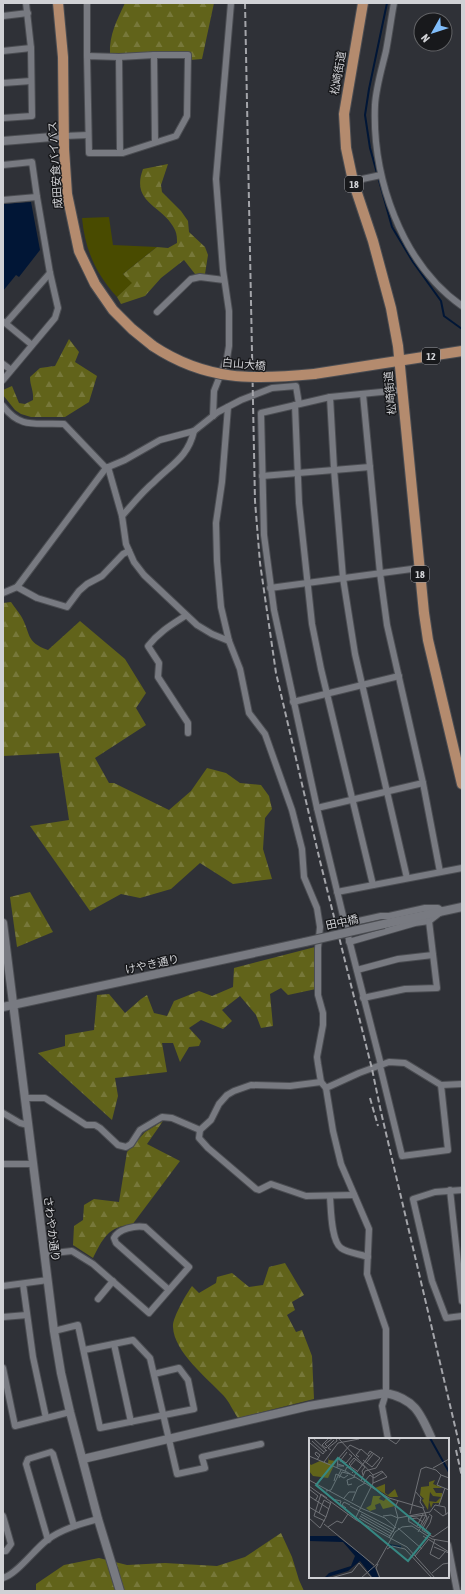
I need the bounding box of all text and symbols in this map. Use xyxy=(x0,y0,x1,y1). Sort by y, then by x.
north arrow xyxy=(413,12,453,52)
text: N xyxy=(419,32,432,45)
street label: 松崎街道 xyxy=(328,50,348,96)
street label: 成田安食バイパス xyxy=(46,121,64,209)
road number: 18 xyxy=(345,176,363,192)
road number: 12 xyxy=(422,348,440,364)
street label: 白山大橋 xyxy=(222,356,266,372)
street label: 松崎街道 xyxy=(382,371,398,415)
road number: 18 xyxy=(411,566,429,582)
street label: 田中橋 xyxy=(325,912,359,932)
street label: けやき通り xyxy=(124,952,180,976)
street label: さわやか通り xyxy=(42,1196,62,1262)
inset map xyxy=(309,1438,449,1578)

